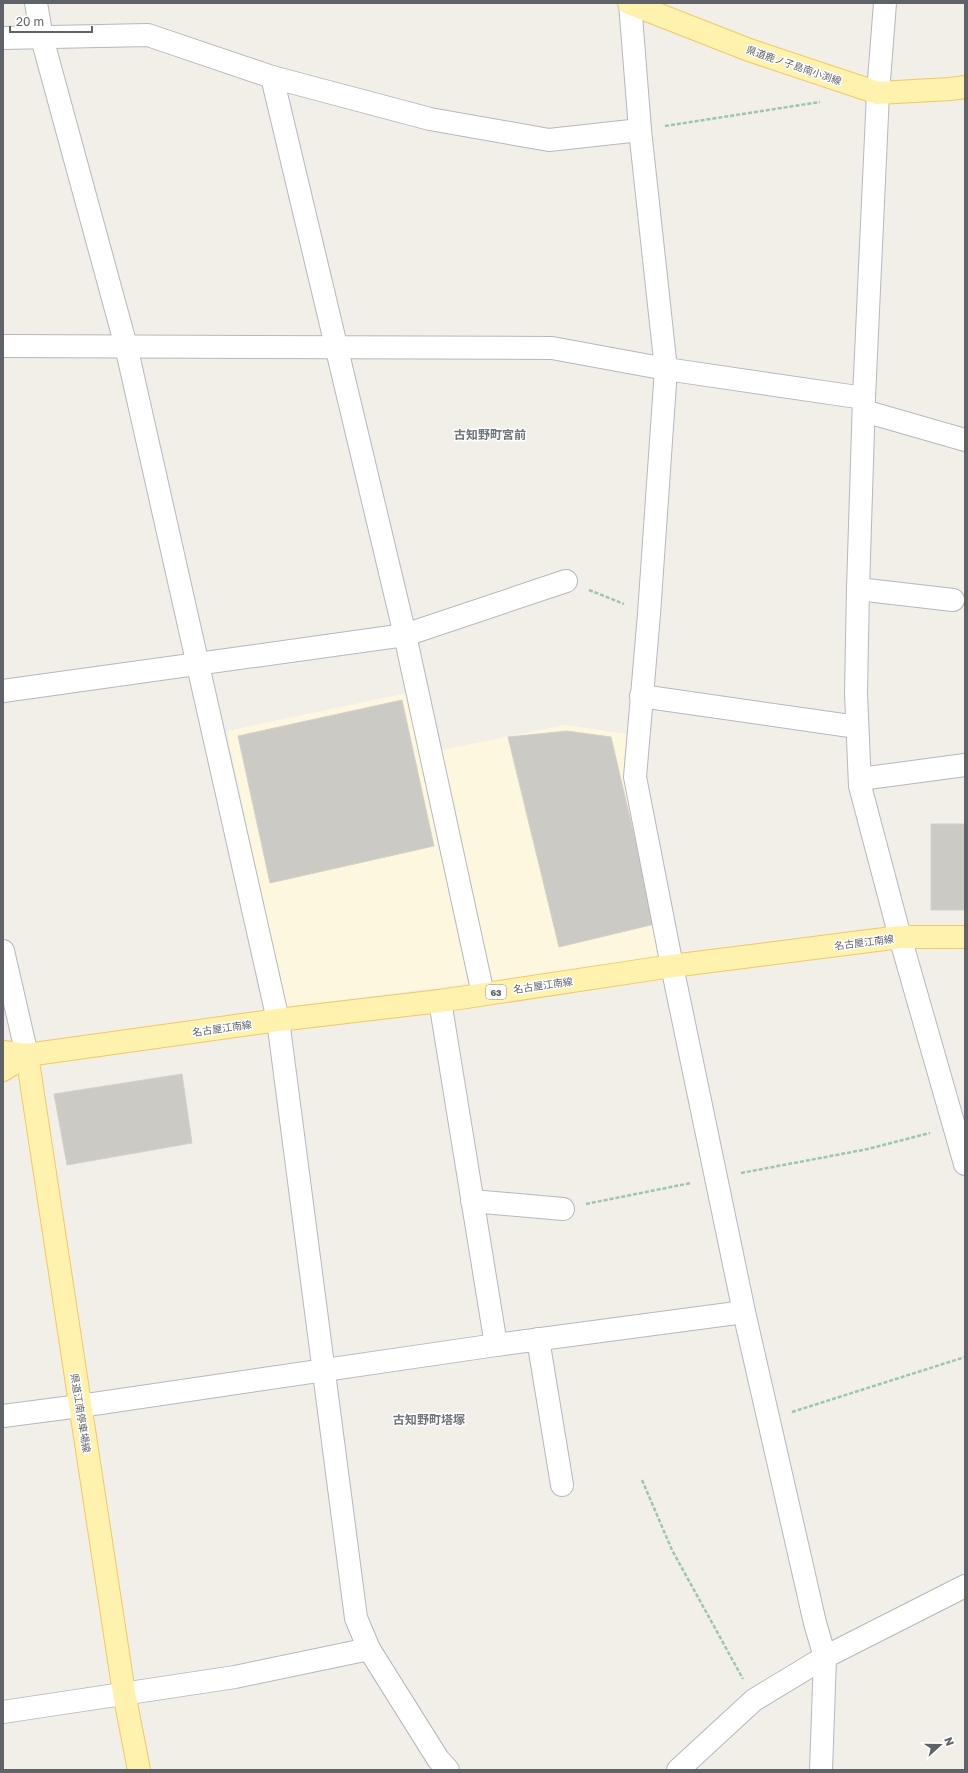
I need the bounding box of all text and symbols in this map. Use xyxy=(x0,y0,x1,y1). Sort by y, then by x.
scale bar xyxy=(10,8,92,34)
text: 20 m xyxy=(16,14,44,29)
street label: 県道鹿ノ子島南小渕線 xyxy=(745,43,843,87)
district label: 古知野町宮前 xyxy=(454,427,526,442)
street label: 名古屋江南線 xyxy=(833,932,895,952)
street label: 名古屋江南線 xyxy=(512,975,574,995)
road number: 63 xyxy=(486,985,506,999)
street label: 名古屋江南線 xyxy=(191,1018,253,1038)
street label: 県道江南停車場線 xyxy=(69,1373,93,1453)
district label: 古知野町塔塚 xyxy=(393,1412,465,1427)
north arrow xyxy=(920,1725,960,1765)
text: N xyxy=(942,1735,957,1747)

